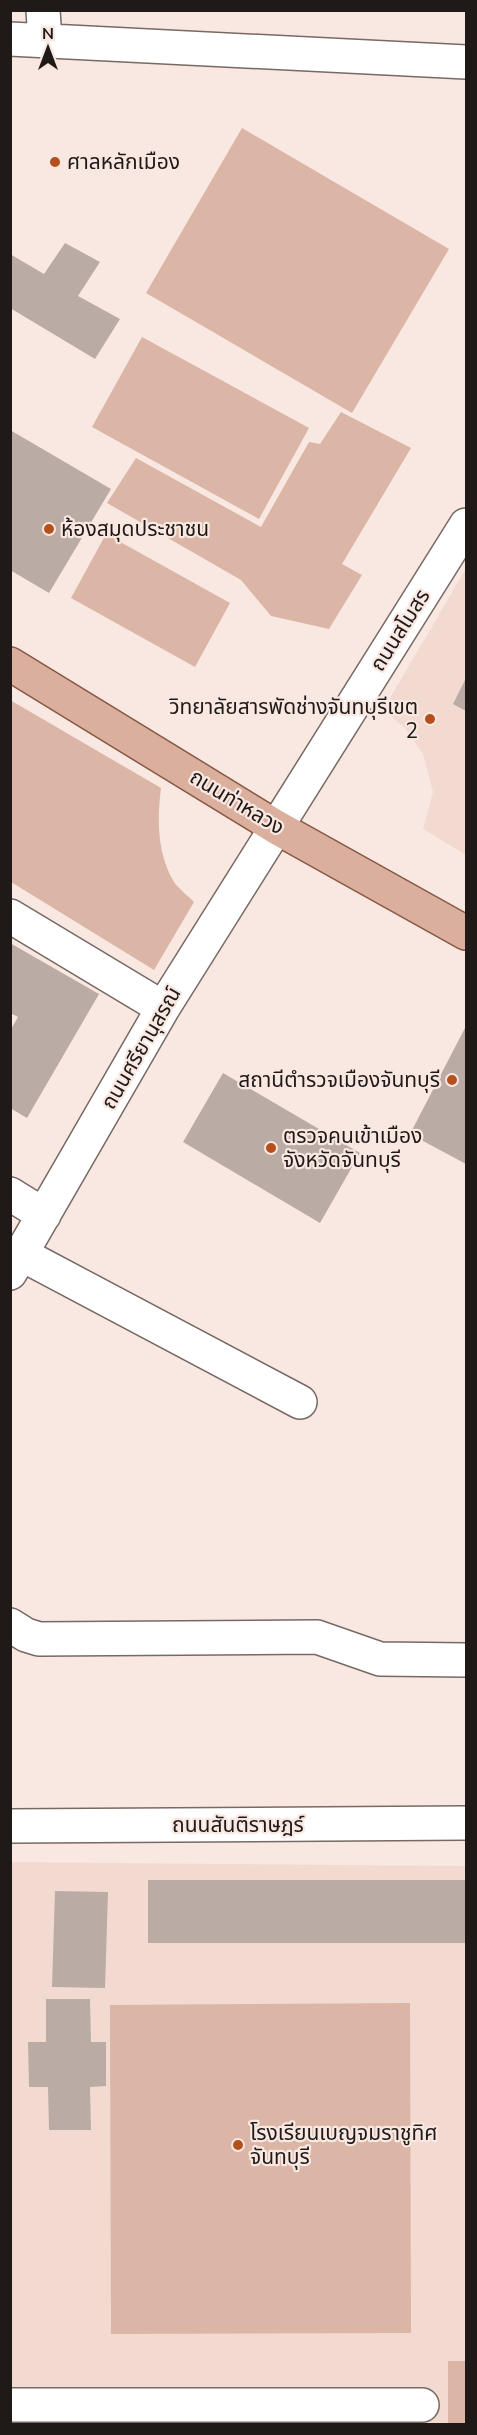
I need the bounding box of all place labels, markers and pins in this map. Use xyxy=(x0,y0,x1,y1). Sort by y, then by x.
place label: ศาลหลักเมือง xyxy=(67,148,180,176)
marker: ศาลหลักเมือง xyxy=(48,155,62,169)
place label: ห้องสมุดประชาชน xyxy=(61,515,209,543)
marker: ห้องสมุดประชาชน xyxy=(42,522,56,536)
place label: วิทยาลัยสารพัดช่างจันทบุรีเขต 2 xyxy=(169,693,418,745)
marker: วิทยาลัยสารพัดช่างจันทบุรีเขต 2 xyxy=(423,712,437,726)
place label: สถานีตำรวจเมืองจันทบุรี xyxy=(238,1066,440,1094)
marker: สถานีตำรวจเมืองจันทบุรี xyxy=(445,1073,459,1087)
place label: ตรวจคนเข้าเมือง จังหวัดจันทบุรี xyxy=(283,1122,422,1174)
marker: ตรวจคนเข้าเมือง จังหวัดจันทบุรี xyxy=(264,1141,278,1155)
place label: โรงเรียนเบญจมราชูทิศ จันทบุรี xyxy=(250,2119,437,2171)
marker: โรงเรียนเบญจมราชูทิศ จันทบุรี xyxy=(231,2138,245,2152)

